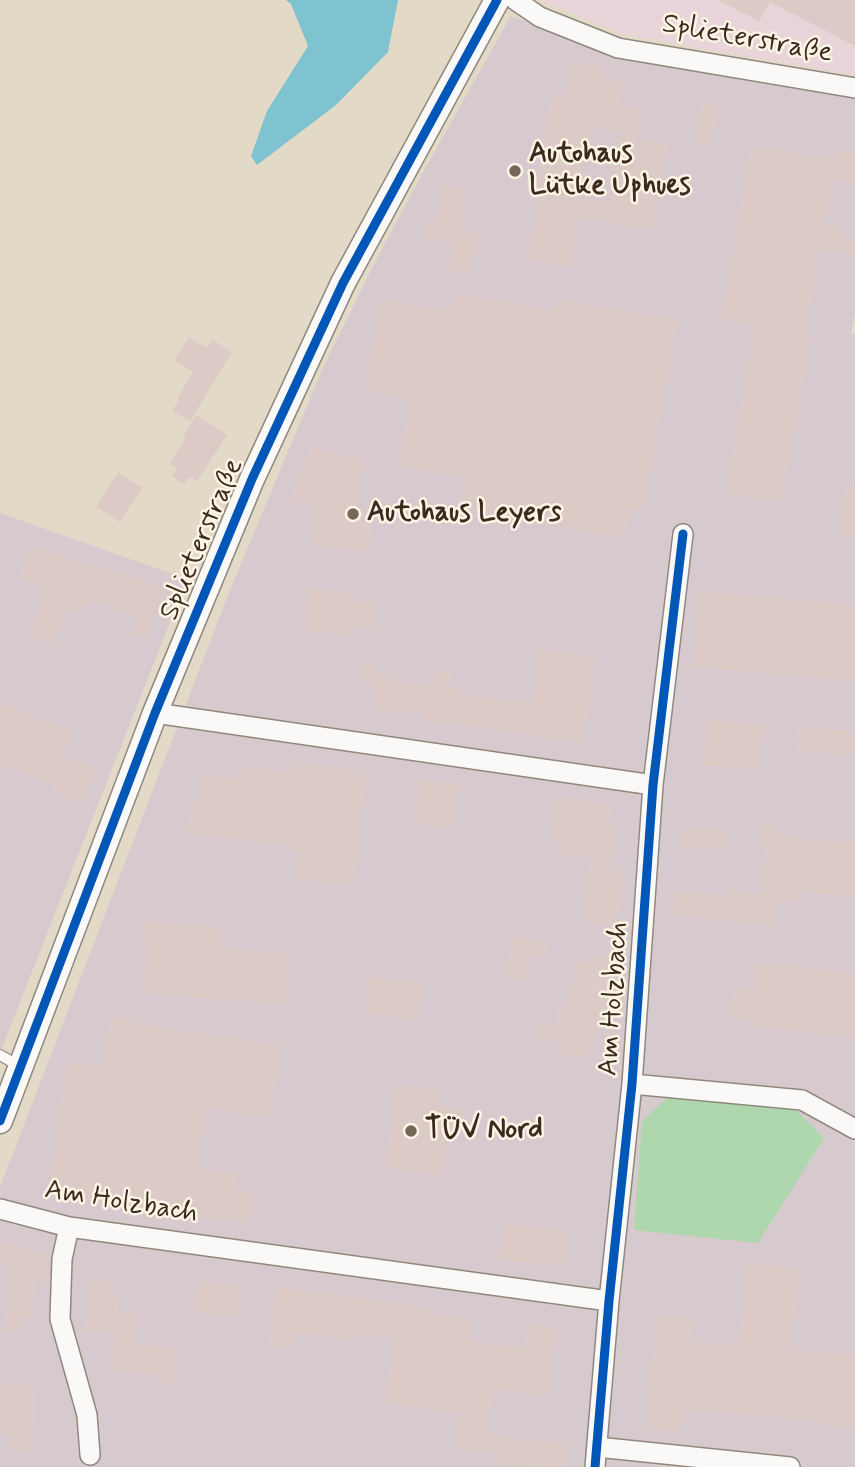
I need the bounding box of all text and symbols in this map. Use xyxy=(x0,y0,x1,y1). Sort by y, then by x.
street label: Splieterstraße xyxy=(659,9,835,71)
place label: Autohaus Lütke Uphues xyxy=(529,138,690,204)
marker: Autohaus Lütke Uphues xyxy=(507,163,523,179)
street label: Splieterstraße xyxy=(154,454,252,626)
place label: Autohaus Leyers xyxy=(367,497,561,531)
marker: Autohaus Leyers xyxy=(345,506,361,522)
street label: Am Holzbach xyxy=(593,921,637,1077)
place label: TÜV Nord xyxy=(425,1114,543,1148)
marker: TÜV Nord xyxy=(403,1123,419,1139)
street label: Am Holzbach xyxy=(42,1174,200,1232)

